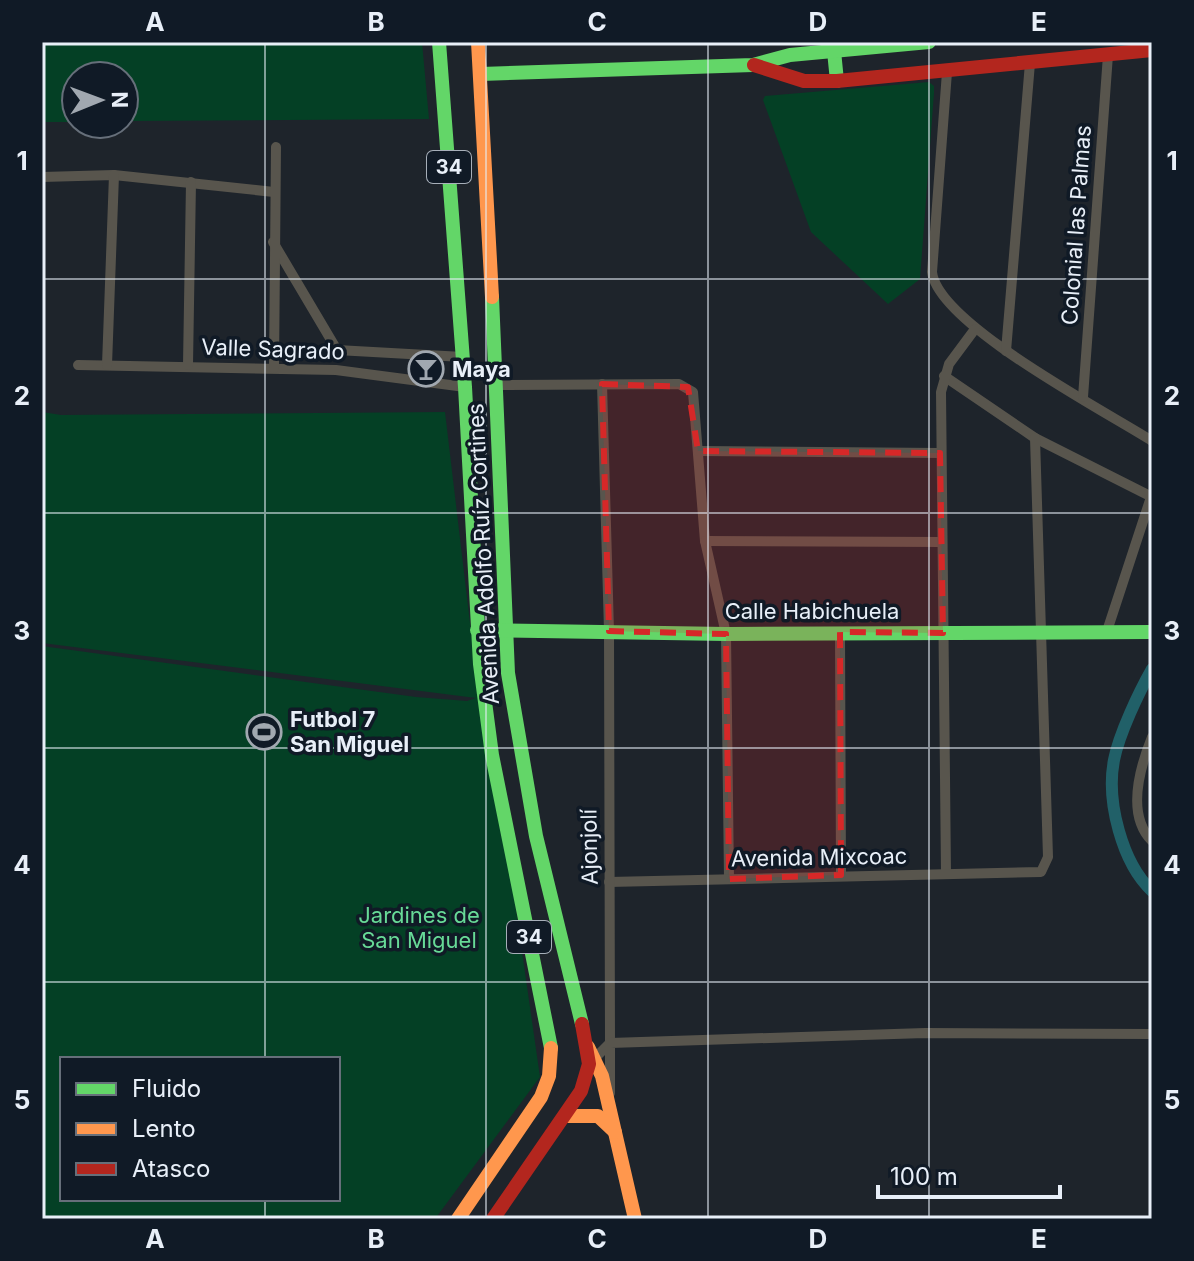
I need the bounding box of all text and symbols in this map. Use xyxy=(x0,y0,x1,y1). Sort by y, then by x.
text: A xyxy=(145,6,165,37)
text: B xyxy=(367,6,385,37)
text: C xyxy=(587,6,607,37)
text: D xyxy=(809,6,827,37)
text: E xyxy=(1031,6,1047,37)
north arrow xyxy=(60,60,140,140)
text: N xyxy=(107,91,133,108)
street label: Colonial las Palmas xyxy=(1056,124,1096,326)
text: 1 xyxy=(16,145,28,176)
text: 1 xyxy=(1166,145,1178,176)
road number: 34 xyxy=(427,151,471,183)
street label: Valle Sagrado xyxy=(201,334,345,364)
bar icon: Maya xyxy=(407,350,445,388)
place label: Maya xyxy=(452,356,511,382)
text: 2 xyxy=(14,380,30,411)
text: 2 xyxy=(1164,380,1180,411)
street label: Avenida Adolfo Ruíz Cortines xyxy=(462,403,504,705)
street label: Calle Habichuela xyxy=(725,598,899,624)
text: 3 xyxy=(14,615,30,646)
text: 3 xyxy=(1164,615,1180,646)
place label: Futbol 7 San Miguel xyxy=(290,706,409,757)
sports icon: Futbol 7 San Miguel xyxy=(245,713,283,751)
street label: Ajonjolí xyxy=(575,808,603,885)
street label: Avenida Mixcoac xyxy=(731,842,907,872)
text: 4 xyxy=(13,849,31,880)
text: 4 xyxy=(1163,849,1181,880)
park label: Jardines de San Miguel xyxy=(358,902,480,953)
road number: 34 xyxy=(507,921,551,953)
legend xyxy=(60,1057,340,1201)
text: Fluido xyxy=(132,1074,201,1103)
text: 5 xyxy=(14,1084,30,1115)
text: 5 xyxy=(1164,1084,1180,1115)
text: Lento xyxy=(132,1114,196,1143)
scale bar xyxy=(878,1149,1060,1199)
text: Atasco xyxy=(132,1154,210,1183)
text: 100 m xyxy=(890,1162,958,1191)
text: A xyxy=(145,1223,165,1254)
text: B xyxy=(367,1223,385,1254)
text: C xyxy=(587,1223,607,1254)
text: D xyxy=(809,1223,827,1254)
text: E xyxy=(1031,1223,1047,1254)

